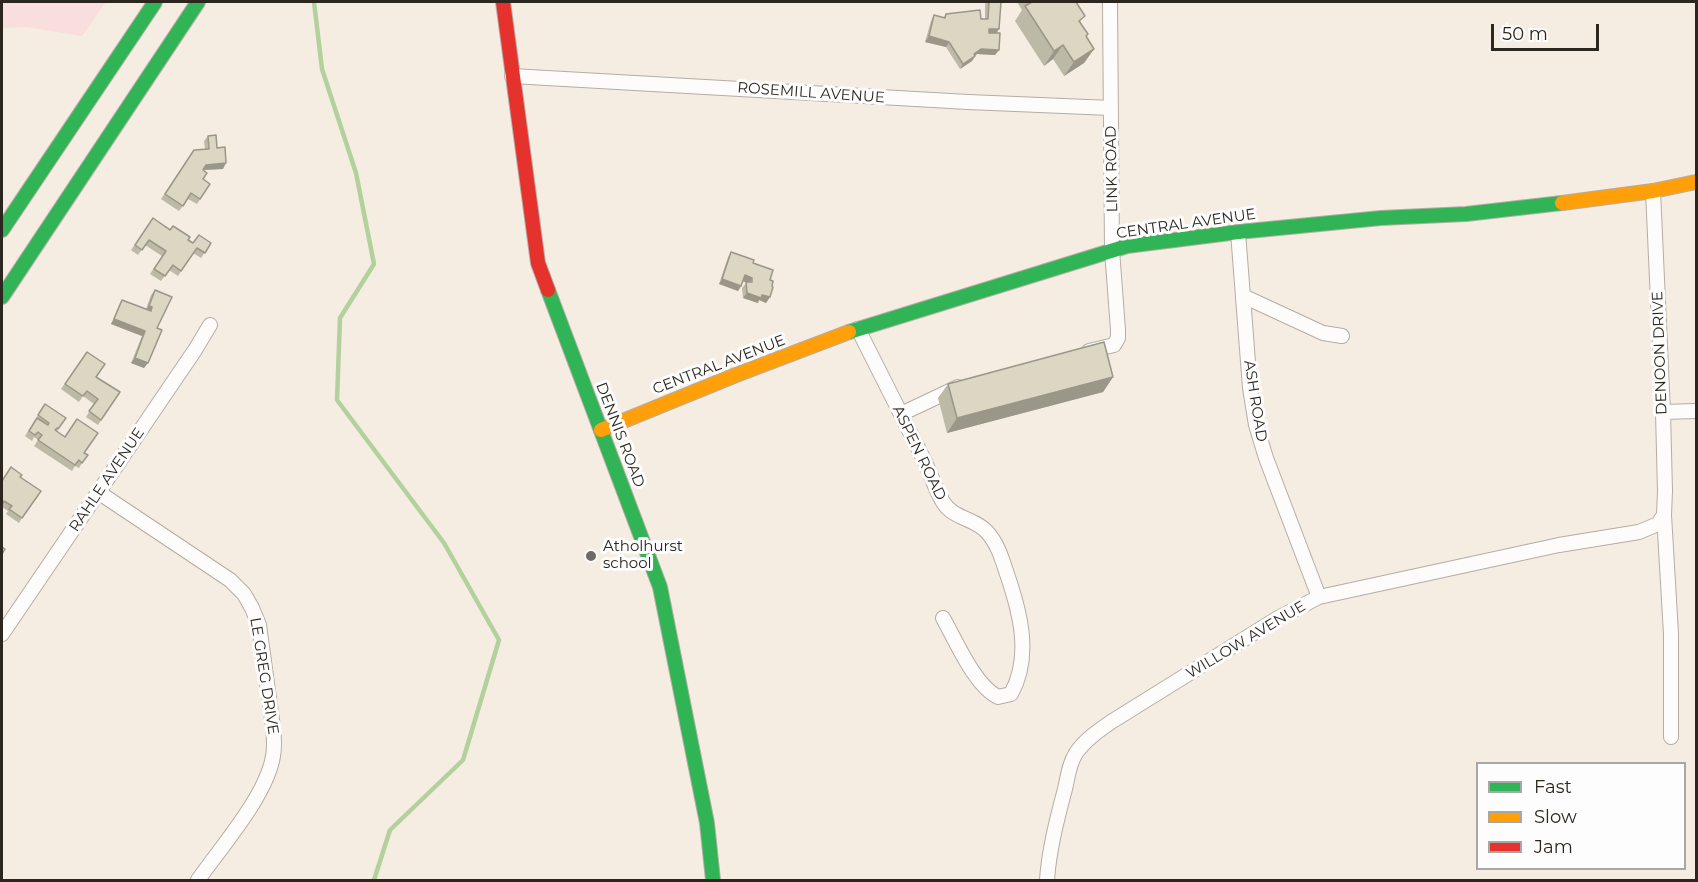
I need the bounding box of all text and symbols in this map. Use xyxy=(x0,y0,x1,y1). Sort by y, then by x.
scale bar xyxy=(1494,12,1602,50)
text: 50 m xyxy=(1502,23,1548,45)
street label: ROSEMILL AVENUE xyxy=(737,79,885,107)
street label: LINK ROAD xyxy=(1102,126,1122,212)
street label: CENTRAL AVENUE xyxy=(1115,205,1257,243)
street label: DENOON DRIVE xyxy=(1649,291,1671,415)
street label: CENTRAL AVENUE xyxy=(650,331,788,399)
street label: ASH ROAD xyxy=(1240,359,1270,443)
street label: DENNIS ROAD xyxy=(592,380,648,490)
street label: ASPEN ROAD xyxy=(888,403,950,503)
street label: RAHLE AVENUE xyxy=(66,425,148,535)
place label: Atholhurst school xyxy=(603,538,683,573)
marker: Atholhurst school xyxy=(584,549,598,563)
street label: WILLOW AVENUE xyxy=(1183,597,1309,683)
street label: LE GREG DRIVE xyxy=(246,616,282,736)
legend xyxy=(1476,762,1686,870)
text: Fast xyxy=(1534,776,1572,798)
text: Slow xyxy=(1534,806,1577,828)
text: Jam xyxy=(1534,836,1573,858)

